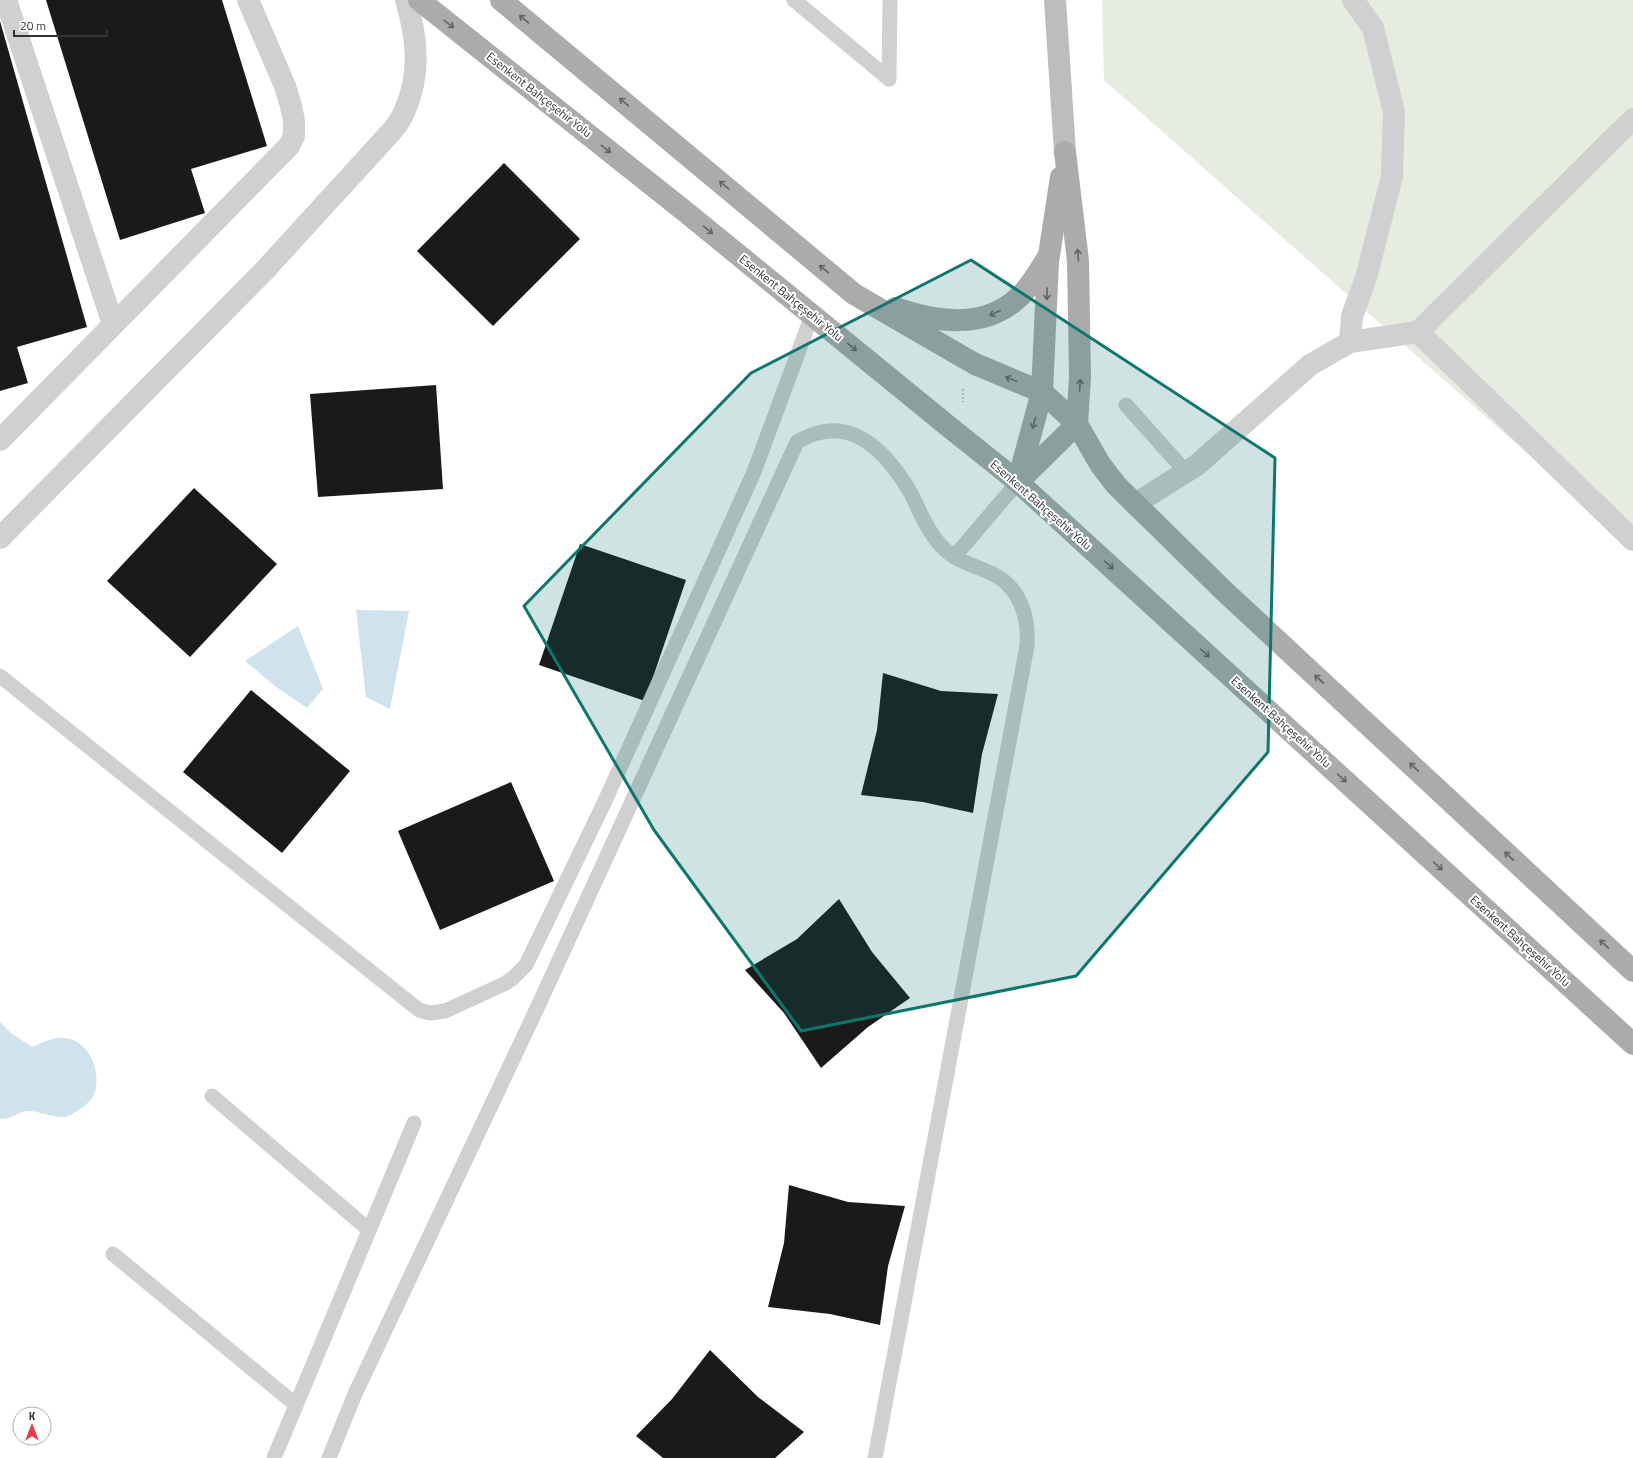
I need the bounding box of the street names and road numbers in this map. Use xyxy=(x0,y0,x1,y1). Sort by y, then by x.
street label: Esenkent Bahçeşehir Yolu xyxy=(483,47,596,142)
street label: Esenkent Bahçeşehir Yolu xyxy=(735,250,848,346)
street label: Esenkent Bahçeşehir Yolu xyxy=(986,455,1096,554)
street label: Esenkent Bahçeşehir Yolu xyxy=(1227,671,1336,772)
street label: Esenkent Bahçeşehir Yolu xyxy=(1466,890,1575,991)

